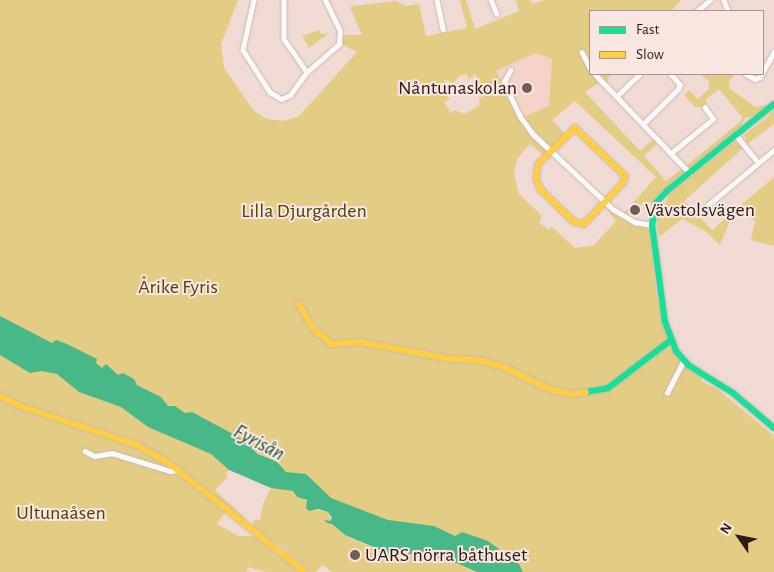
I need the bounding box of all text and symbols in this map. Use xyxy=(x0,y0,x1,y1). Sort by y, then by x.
legend xyxy=(589,10,764,75)
text: Fast xyxy=(636,22,659,37)
text: Slow xyxy=(636,47,664,62)
place label: Nåntunaskolan xyxy=(398,76,517,100)
marker: Nåntunaskolan xyxy=(521,82,533,94)
place label: Vävstolsvägen xyxy=(645,198,755,222)
park label: Lilla Djurgården xyxy=(241,199,367,223)
marker: Vävstolsvägen xyxy=(629,204,641,216)
park label: Årike Fyris xyxy=(138,275,218,299)
water label: Fyrisån xyxy=(229,419,289,467)
park label: Ultunaåsen xyxy=(16,501,106,525)
north arrow xyxy=(714,512,764,562)
text: N xyxy=(718,521,735,537)
place label: UARS nörra båthuset xyxy=(365,543,527,567)
marker: UARS nörra båthuset xyxy=(349,549,361,561)

